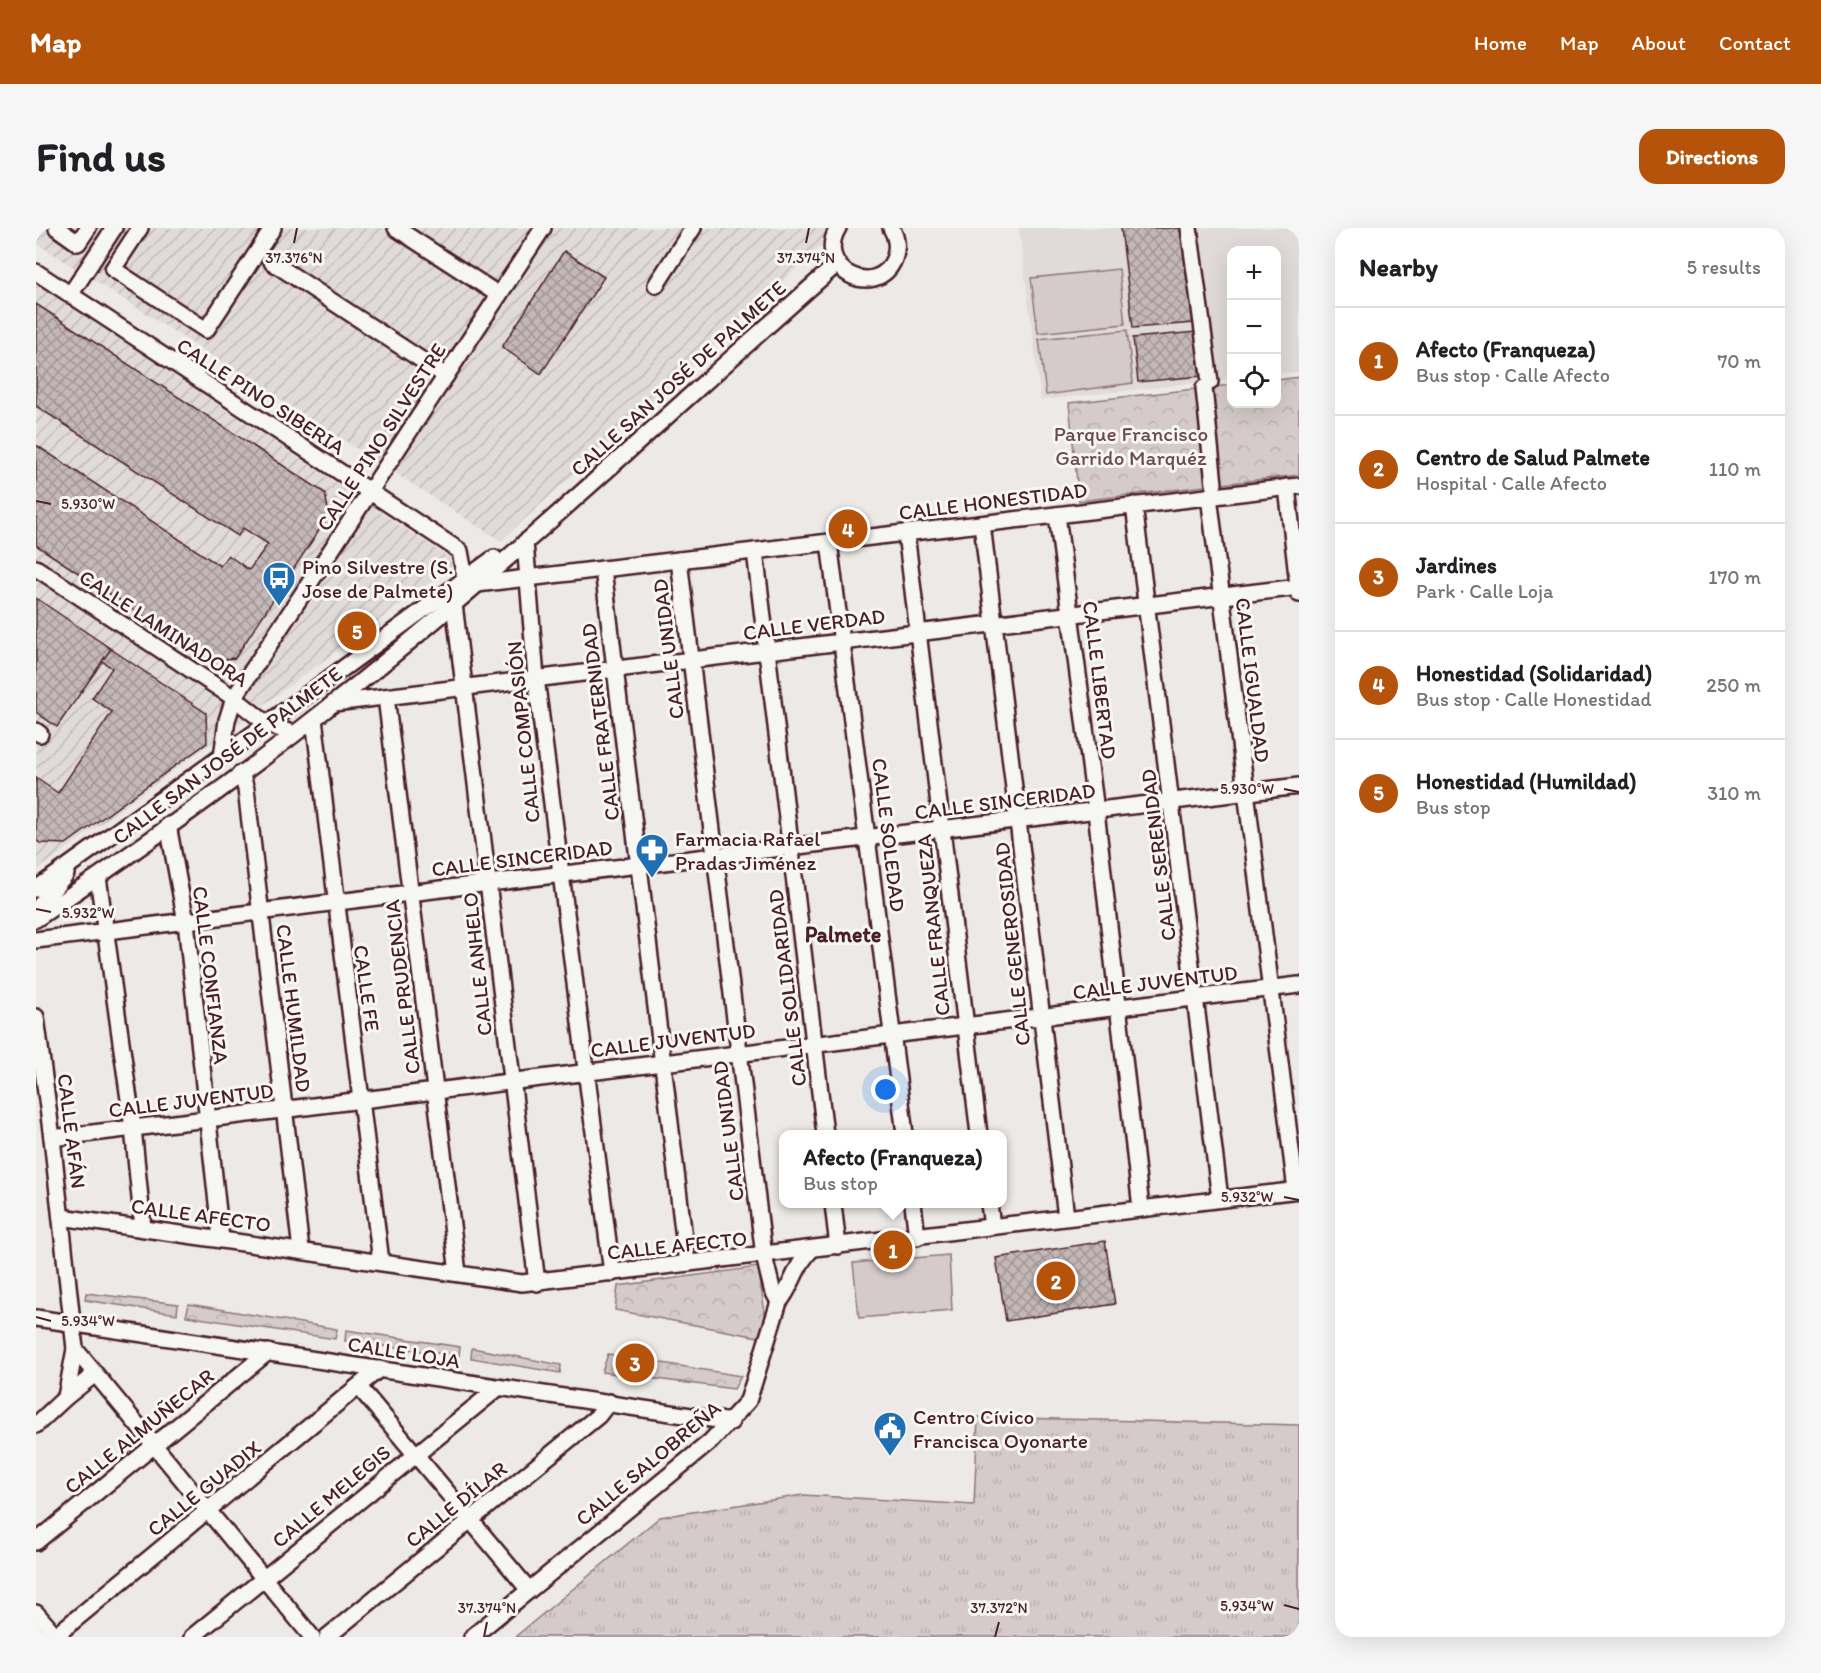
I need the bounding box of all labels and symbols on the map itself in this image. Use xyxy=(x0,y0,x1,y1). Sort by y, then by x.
text: 37.376°N xyxy=(265,249,323,267)
text: 37.374°N xyxy=(777,249,835,267)
street label: CALLE SAN JOSÉ DE PALMETE xyxy=(565,275,791,481)
street label: CALLE PINO SIBERIA xyxy=(172,332,350,460)
street label: CALLE PINO SILVESTRE xyxy=(311,339,451,535)
park label: Parque Francisco Garrido Marquéz xyxy=(1054,421,1208,470)
street label: CALLE HONESTIDAD xyxy=(897,477,1089,525)
text: 5.930°W xyxy=(61,495,115,513)
pin: 4 xyxy=(828,506,868,552)
place label: Pino Silvestre (S. Jose de Palmete) xyxy=(302,554,454,603)
bus stop icon: Pino Silvestre (S. Jose de Palmete) xyxy=(261,560,297,607)
street label: CALLE LAMINADORA xyxy=(75,564,254,692)
street label: CALLE UNIDAD xyxy=(647,577,689,721)
street label: CALLE IGUALDAD xyxy=(1230,596,1276,764)
street label: CALLE LIBERTAD xyxy=(1078,599,1122,761)
street label: CALLE VERDAD xyxy=(742,603,887,645)
pin: 5 xyxy=(338,608,376,654)
street label: CALLE FRATERNIDAD xyxy=(575,622,625,822)
street label: CALLE COMPASIÓN xyxy=(501,640,545,824)
street label: CALLE SAN JOSÉ DE PALMETE xyxy=(107,660,347,849)
street label: CALLE SOLEDAD xyxy=(867,757,911,914)
street label: CALLE SERENIDAD xyxy=(1135,768,1181,942)
street label: CALLE SINCERIDAD xyxy=(913,777,1097,825)
text: 5.930°W xyxy=(1220,780,1274,798)
place label: Farmacia Rafael Pradas Jiménez xyxy=(675,826,820,875)
pharmacy icon: Farmacia Rafael Pradas Jiménez xyxy=(634,832,670,879)
street label: CALLE FRANQUEZA xyxy=(911,832,955,1017)
street label: CALLE SINCERIDAD xyxy=(430,834,614,882)
street label: CALLE GENEROSIDAD xyxy=(989,841,1035,1047)
street label: CALLE CONFIANZA xyxy=(188,885,234,1066)
street label: CALLE SOLIDARIDAD xyxy=(762,888,812,1088)
street label: CALLE ANHELO xyxy=(457,891,497,1037)
street label: CALLE PRUDENCIA xyxy=(379,898,425,1076)
text: 5.932°W xyxy=(62,904,115,922)
district label: Palmete xyxy=(805,921,882,948)
street label: CALLE HUMILDAD xyxy=(271,923,317,1093)
street label: CALLE FE xyxy=(349,943,385,1033)
street label: CALLE JUVENTUD xyxy=(1071,959,1239,1005)
street label: CALLE JUVENTUD xyxy=(589,1017,757,1063)
street label: CALLE UNIDAD xyxy=(707,1059,749,1203)
street label: CALLE AFÁN xyxy=(53,1072,91,1190)
your location xyxy=(871,1075,900,1104)
street label: CALLE JUVENTUD xyxy=(107,1077,275,1123)
text: 5.932°W xyxy=(1221,1188,1274,1206)
street label: CALLE AFECTO xyxy=(130,1193,272,1237)
street label: CALLE AFECTO xyxy=(606,1225,748,1265)
pin: 1 xyxy=(874,1228,912,1272)
pin: 2 xyxy=(1036,1258,1076,1304)
text: 5.934°W xyxy=(61,1312,115,1330)
street label: CALLE LOJA xyxy=(346,1331,463,1373)
pin: 3 xyxy=(616,1340,654,1386)
street label: CALLE ALMUÑECAR xyxy=(59,1363,219,1499)
street label: CALLE SALOBREÑA xyxy=(570,1395,726,1531)
place label: Centro Cívico Francisca Oyonarte xyxy=(913,1404,1088,1453)
public building icon: Centro Cívico Francisca Oyonarte xyxy=(872,1410,908,1457)
street label: CALLE GUADIX xyxy=(142,1434,266,1541)
street label: CALLE MELEGIS xyxy=(267,1439,395,1553)
street label: CALLE DÍLAR xyxy=(400,1455,512,1553)
text: 5.934°W xyxy=(1220,1597,1274,1615)
text: 37.374°N xyxy=(458,1599,516,1617)
text: 37.372°N xyxy=(970,1599,1028,1617)

